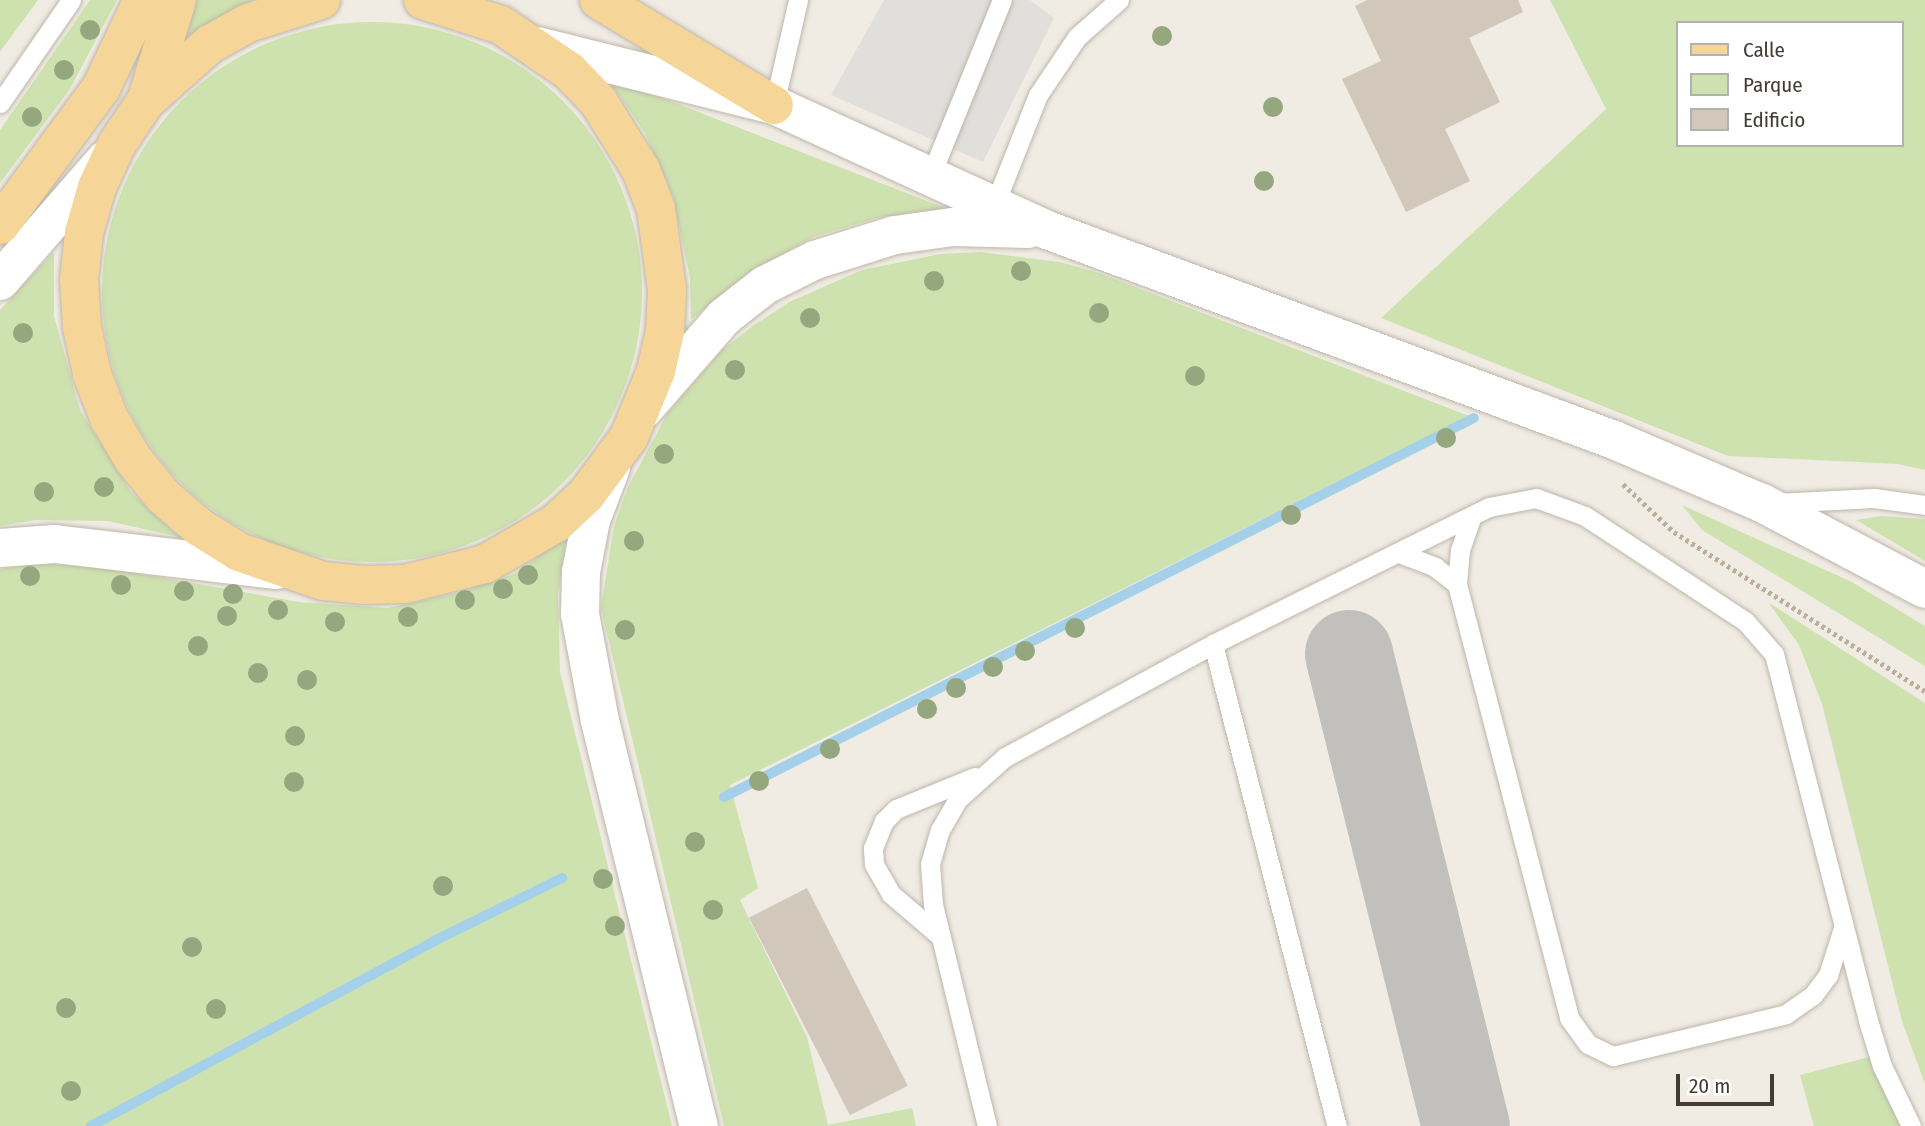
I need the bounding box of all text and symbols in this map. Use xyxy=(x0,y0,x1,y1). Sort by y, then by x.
legend xyxy=(1676,21,1904,147)
text: Calle xyxy=(1743,37,1785,63)
text: Parque xyxy=(1743,72,1803,98)
text: Edificio xyxy=(1743,107,1805,133)
scale bar xyxy=(1680,1060,1778,1104)
text: 20 m xyxy=(1689,1073,1730,1099)

